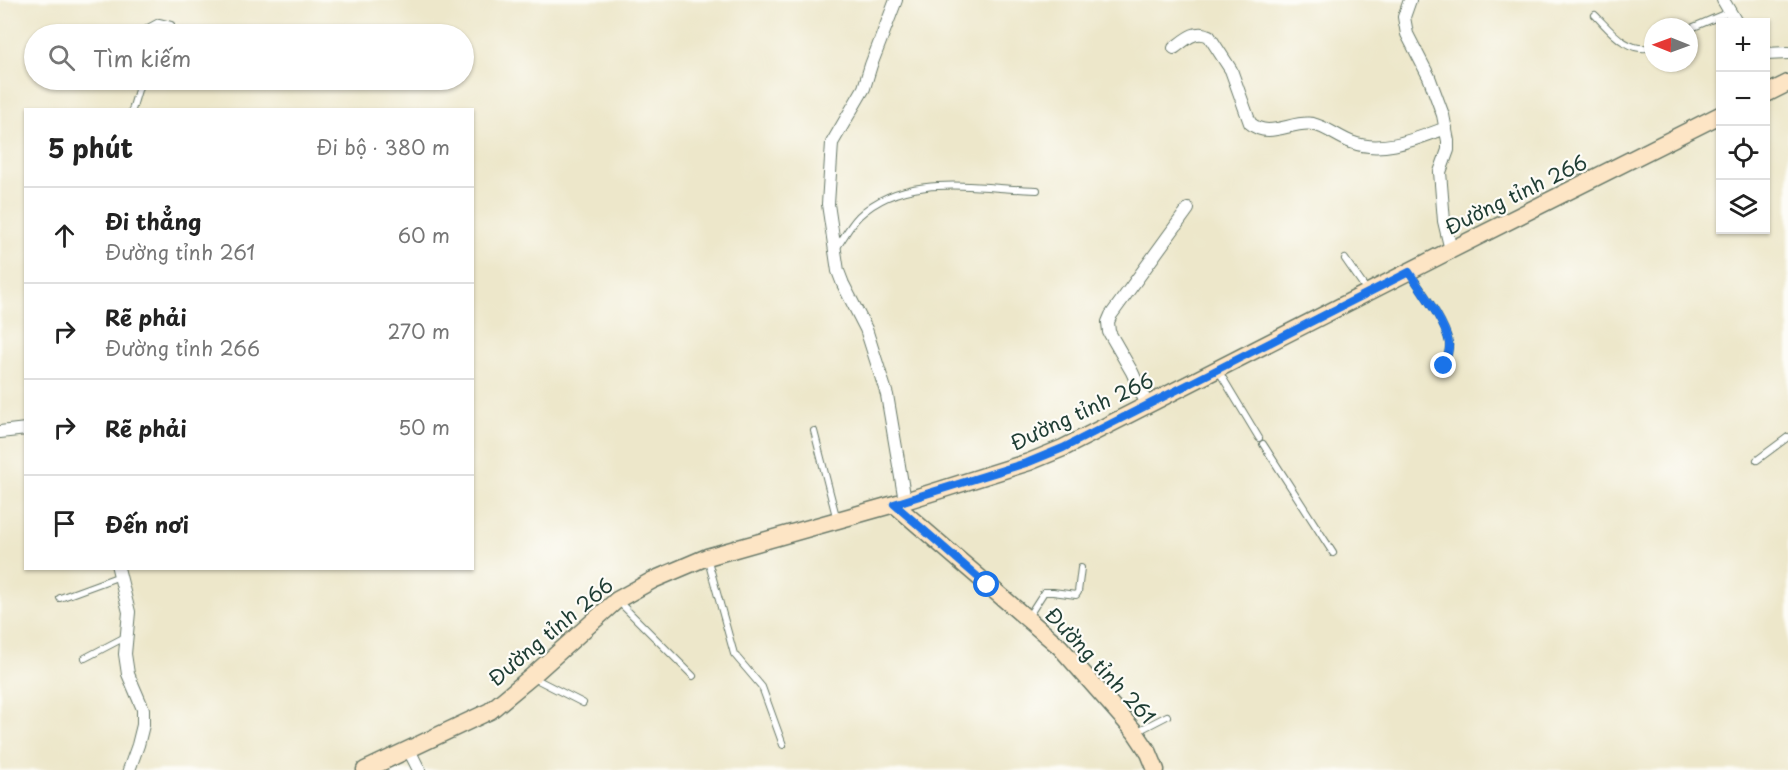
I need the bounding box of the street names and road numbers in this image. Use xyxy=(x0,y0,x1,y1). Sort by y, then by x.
street label: Đường tỉnh 266 xyxy=(1439,147,1592,242)
street label: Đường tỉnh 266 xyxy=(1005,365,1158,457)
street label: Đường tỉnh 266 xyxy=(481,570,619,693)
street label: Đường tỉnh 261 xyxy=(1039,600,1163,731)

